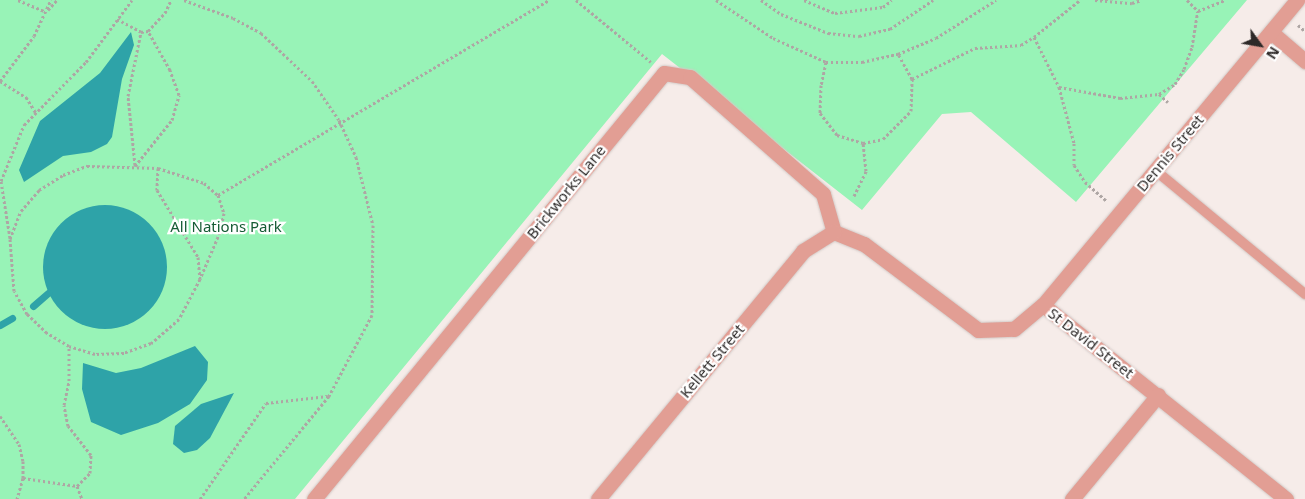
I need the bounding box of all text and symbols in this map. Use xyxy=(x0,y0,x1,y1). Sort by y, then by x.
north arrow xyxy=(1235,20,1285,70)
text: N xyxy=(1262,43,1284,63)
street label: Dennis Street xyxy=(1133,111,1207,195)
street label: Brickworks Lane xyxy=(523,142,609,242)
park label: All Nations Park xyxy=(170,218,282,236)
street label: St David Street xyxy=(1045,304,1137,382)
street label: Kellett Street xyxy=(676,321,748,401)

